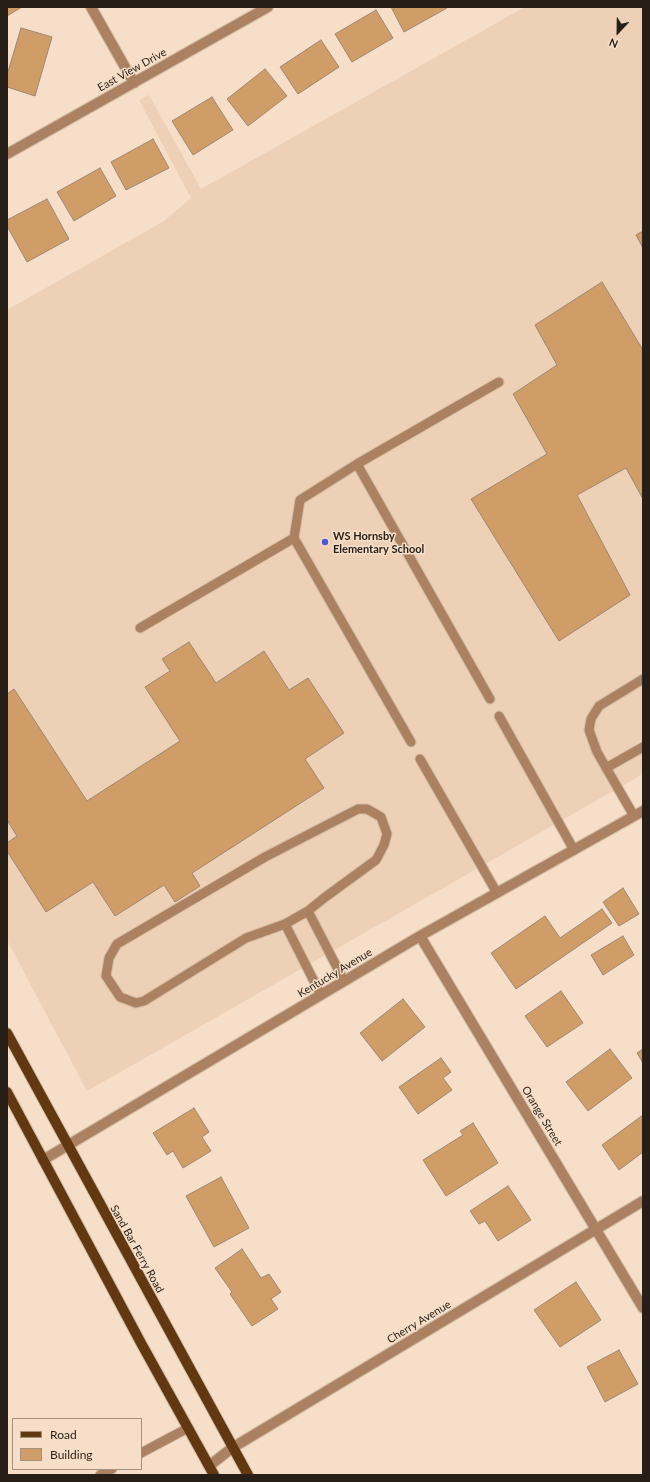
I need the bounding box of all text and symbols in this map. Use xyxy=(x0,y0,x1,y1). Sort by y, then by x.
north arrow xyxy=(598,12,638,52)
text: N xyxy=(607,36,620,51)
street label: East View Drive xyxy=(95,46,169,94)
place label: WS Hornsby Elementary School xyxy=(333,529,424,555)
marker: WS Hornsby Elementary School xyxy=(320,537,330,547)
street label: Kentucky Avenue xyxy=(295,946,375,1000)
street label: Orange Street xyxy=(519,1084,565,1148)
street label: Sand Bar Ferry Road xyxy=(107,1203,167,1295)
street label: Cherry Avenue xyxy=(385,1298,453,1346)
legend xyxy=(12,1418,142,1470)
text: Road xyxy=(50,1427,77,1442)
text: Building xyxy=(50,1447,93,1462)

